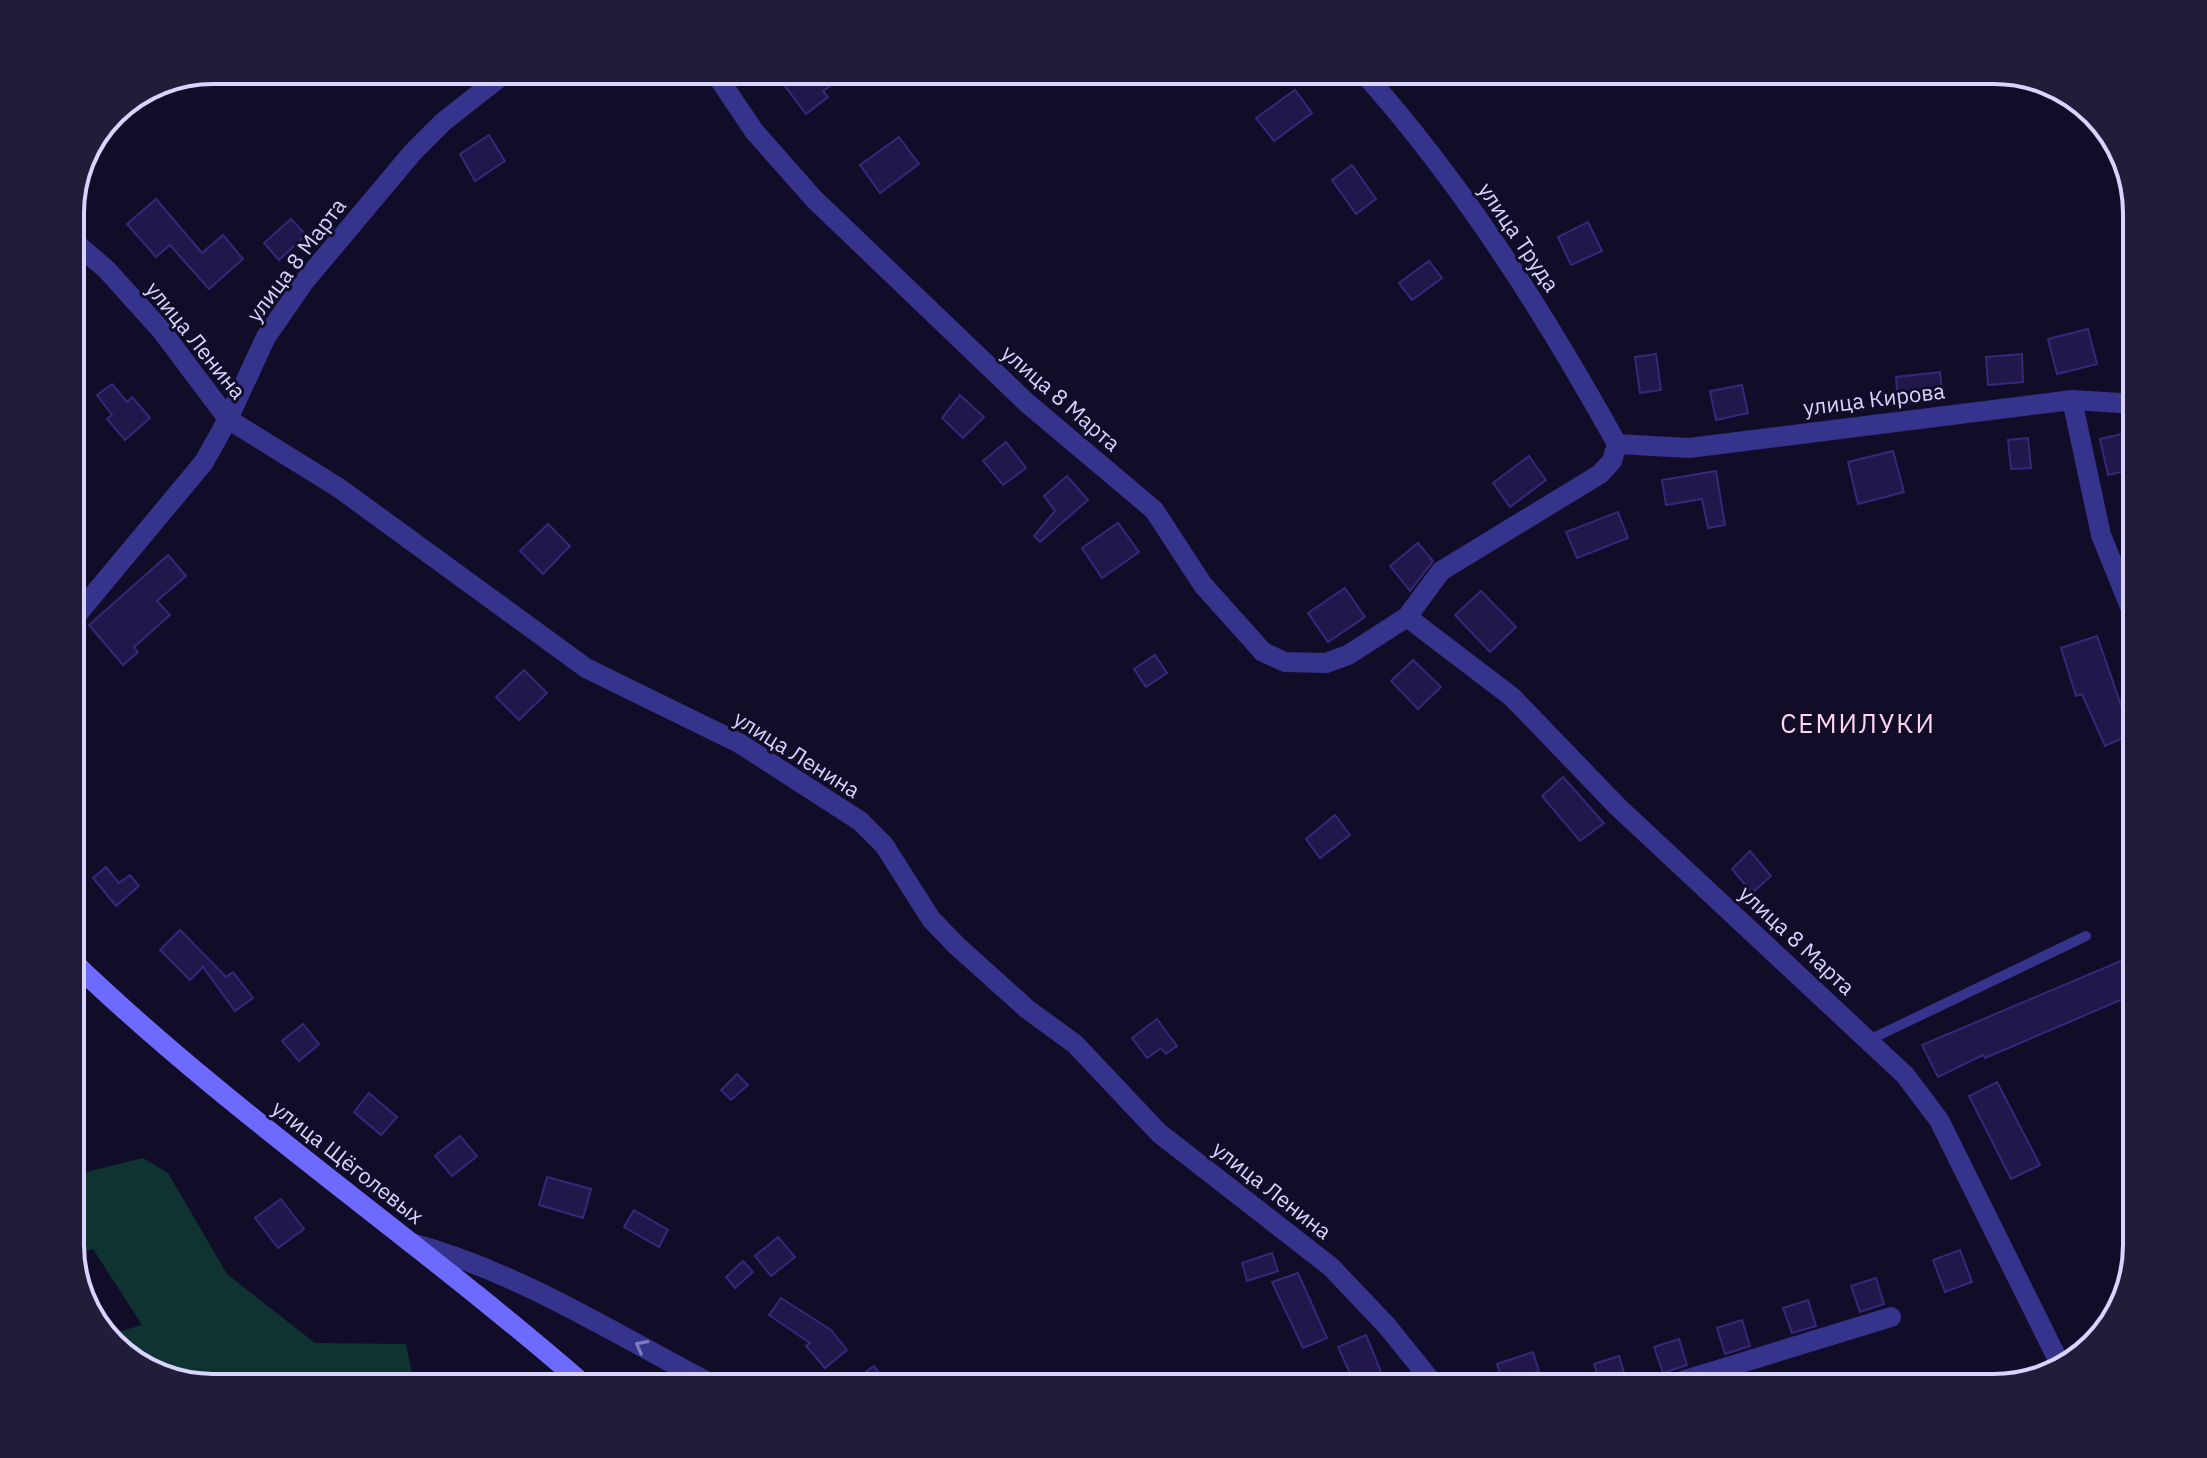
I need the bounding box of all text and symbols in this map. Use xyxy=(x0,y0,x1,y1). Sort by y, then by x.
street label: улица Труда xyxy=(1472,176,1567,297)
street label: улица 8 Марта xyxy=(239,191,352,328)
street label: улица Ленина xyxy=(140,275,253,405)
street label: улица 8 Марта xyxy=(996,338,1127,457)
street label: улица Кирова xyxy=(1801,375,1947,422)
street label: улица Ленина xyxy=(729,703,866,804)
district label: СЕМИЛУКИ xyxy=(1780,706,1936,740)
street label: улица 8 Марта xyxy=(1733,878,1862,1001)
street label: улица Щёголевых xyxy=(266,1093,430,1230)
street label: улица Ленина xyxy=(1207,1134,1338,1245)
one-way arrow xyxy=(635,1341,650,1356)

